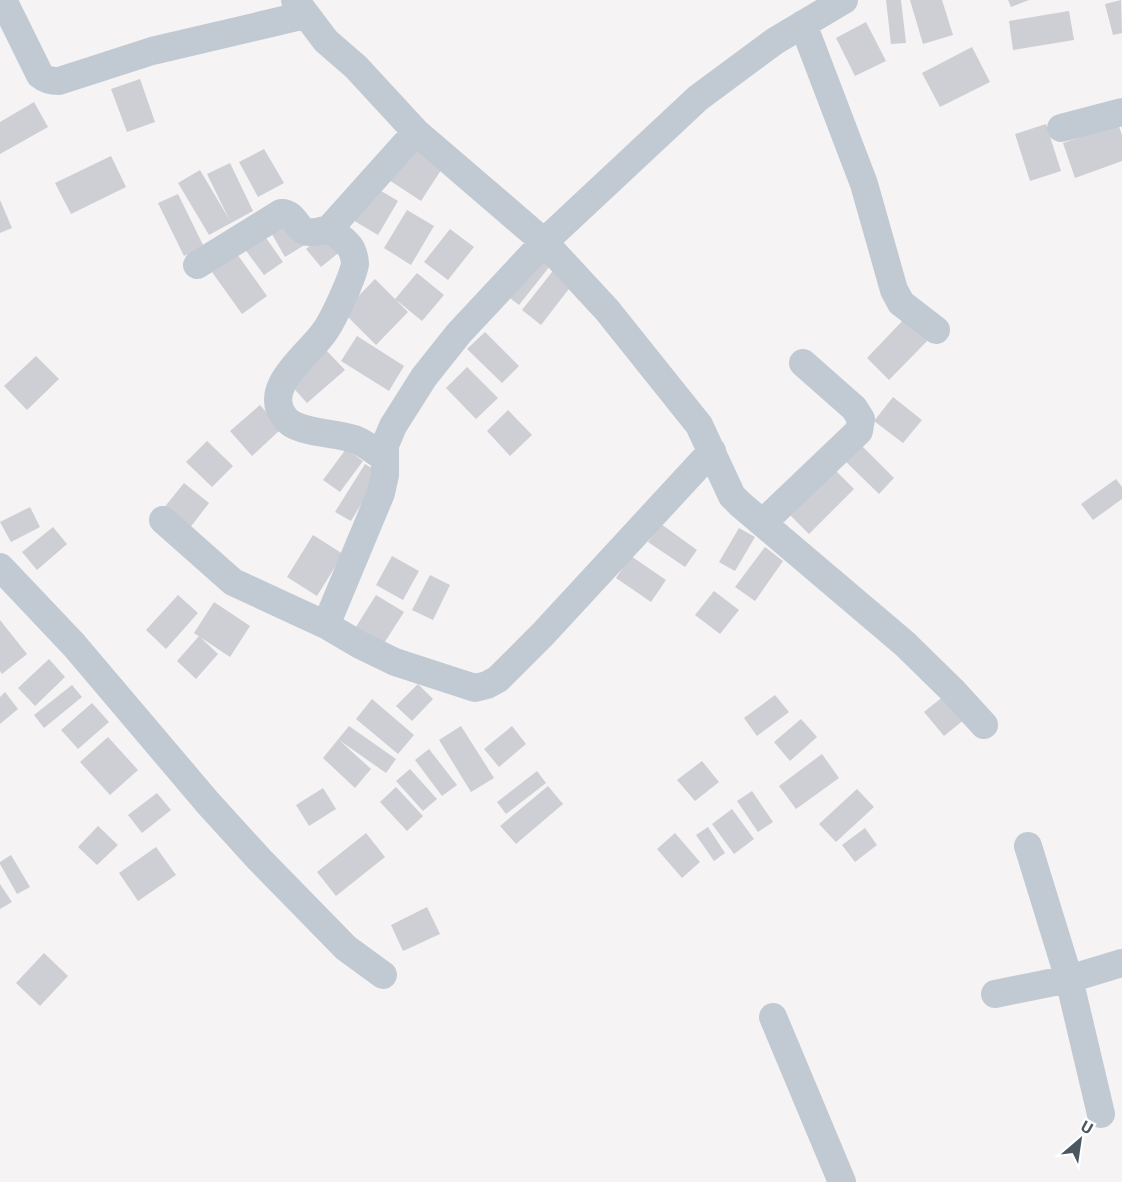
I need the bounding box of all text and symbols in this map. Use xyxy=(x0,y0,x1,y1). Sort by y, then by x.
north arrow xyxy=(1050,1110,1110,1170)
text: U xyxy=(1078,1115,1097,1137)

